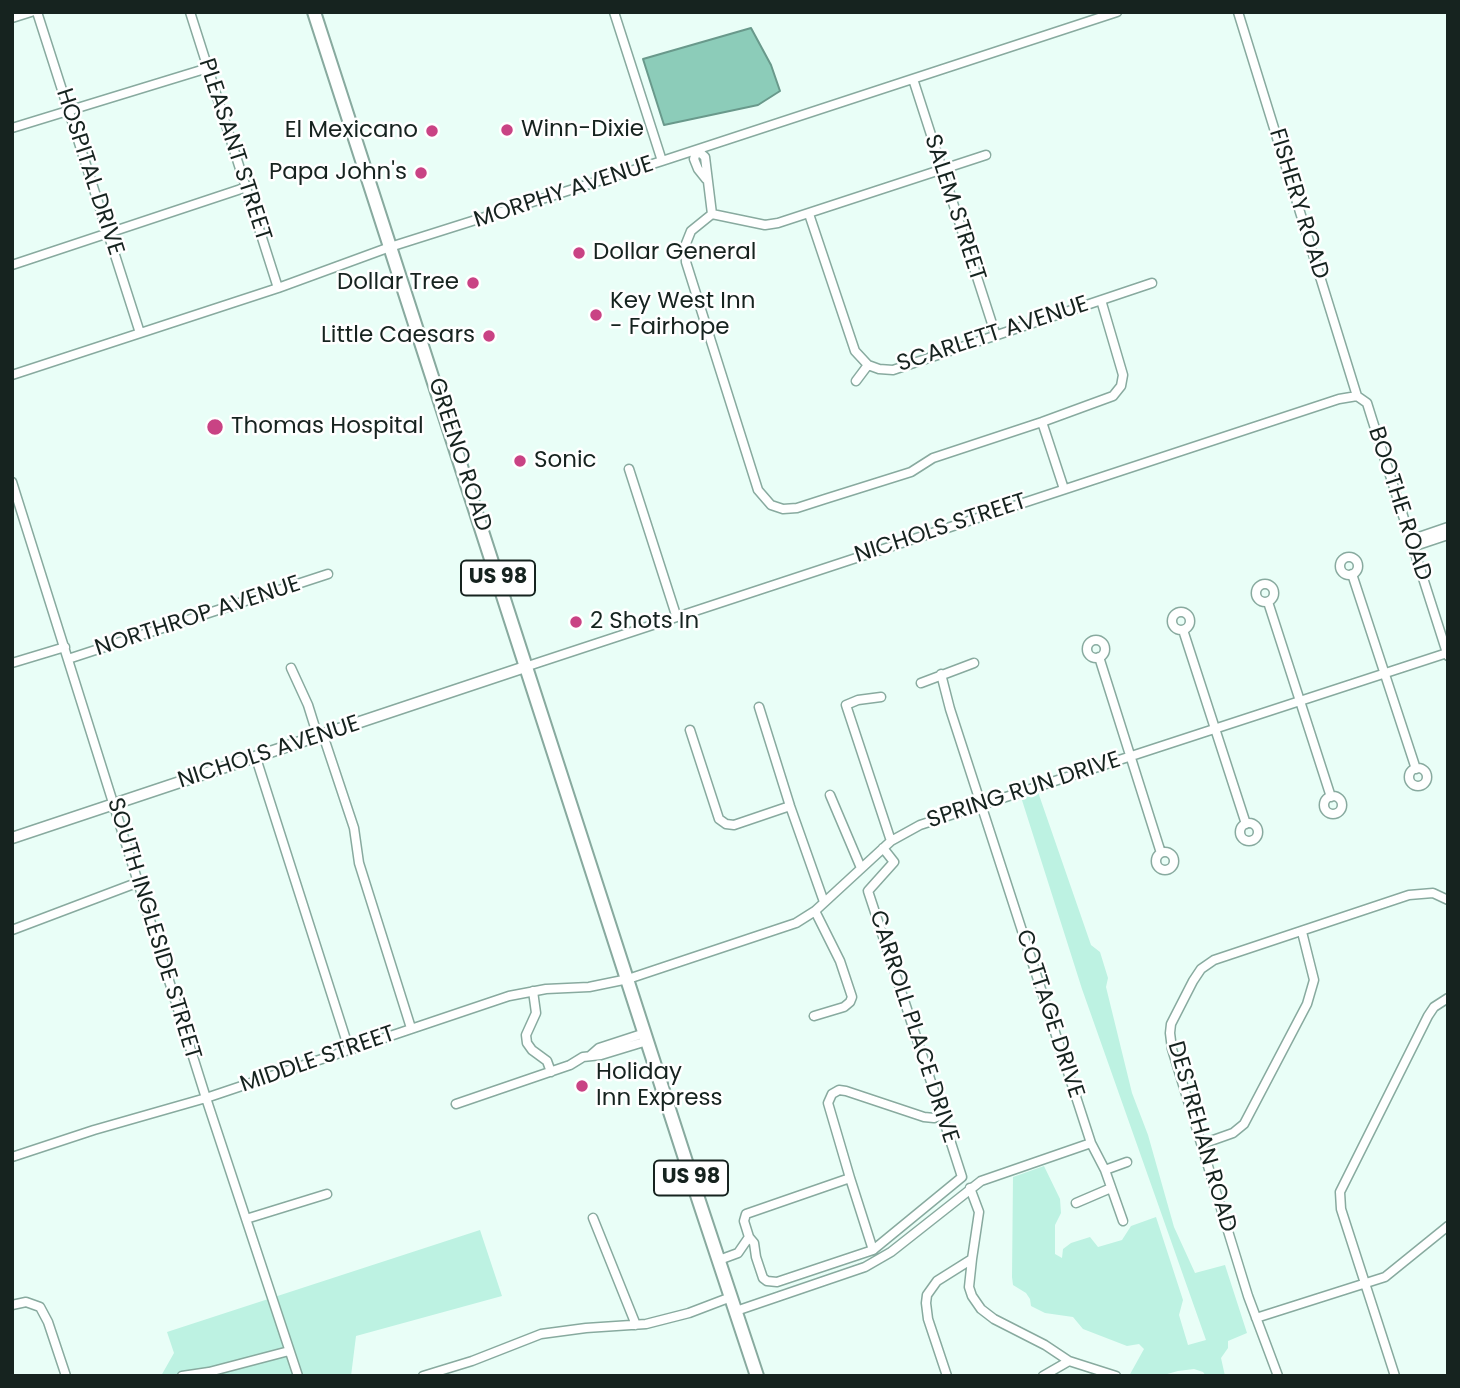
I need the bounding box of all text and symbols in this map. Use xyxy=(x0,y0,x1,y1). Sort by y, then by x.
street label: PLEASANT STREET xyxy=(191,55,277,245)
street label: HOSPITAL DRIVE xyxy=(49,85,129,259)
place label: Winn-Dixie xyxy=(521,116,644,144)
place label: El Mexicano xyxy=(285,117,418,145)
marker: Winn-Dixie xyxy=(499,122,515,138)
marker: El Mexicano xyxy=(424,123,440,139)
street label: FISHERY ROAD xyxy=(1262,125,1334,283)
street label: SALEM STREET xyxy=(917,131,991,285)
street label: MORPHY AVENUE xyxy=(471,151,657,235)
place label: Papa John's xyxy=(269,159,407,187)
marker: Papa John's xyxy=(413,165,429,181)
place label: Dollar General xyxy=(593,239,756,267)
marker: Dollar General xyxy=(571,245,587,261)
place label: Dollar Tree xyxy=(337,269,459,297)
marker: Dollar Tree xyxy=(465,275,481,291)
place label: Key West Inn - Fairhope xyxy=(610,288,755,342)
street label: SCARLETT AVENUE xyxy=(894,291,1092,379)
marker: Key West Inn - Fairhope xyxy=(588,307,604,323)
place label: Little Caesars xyxy=(321,322,475,350)
marker: Little Caesars xyxy=(481,328,497,344)
street label: GREENO ROAD xyxy=(421,375,497,535)
place label: Thomas Hospital xyxy=(231,413,424,441)
marker: Thomas Hospital xyxy=(205,417,225,437)
street label: BOOTHE ROAD xyxy=(1361,423,1437,585)
place label: Sonic xyxy=(534,447,597,475)
marker: Sonic xyxy=(512,453,528,469)
street label: NICHOLS STREET xyxy=(852,488,1030,570)
road number: US 98 xyxy=(461,560,535,596)
street label: NORTHROP AVENUE xyxy=(92,571,304,663)
place label: 2 Shots In xyxy=(590,608,699,636)
marker: 2 Shots In xyxy=(568,614,584,630)
street label: NICHOLS AVENUE xyxy=(175,711,363,795)
street label: SPRING RUN DRIVE xyxy=(924,747,1124,835)
street label: SOUTH INGLESIDE STREET xyxy=(100,795,206,1063)
street label: CARROLL PLACE DRIVE xyxy=(862,907,964,1147)
street label: COTTAGE DRIVE xyxy=(1009,926,1089,1102)
street label: MIDDLE STREET xyxy=(237,1021,399,1099)
street label: DESTREHAN ROAD xyxy=(1161,1038,1241,1236)
place label: Holiday Inn Express xyxy=(596,1059,722,1113)
marker: Holiday Inn Express xyxy=(574,1078,590,1094)
road number: US 98 xyxy=(654,1160,728,1196)

